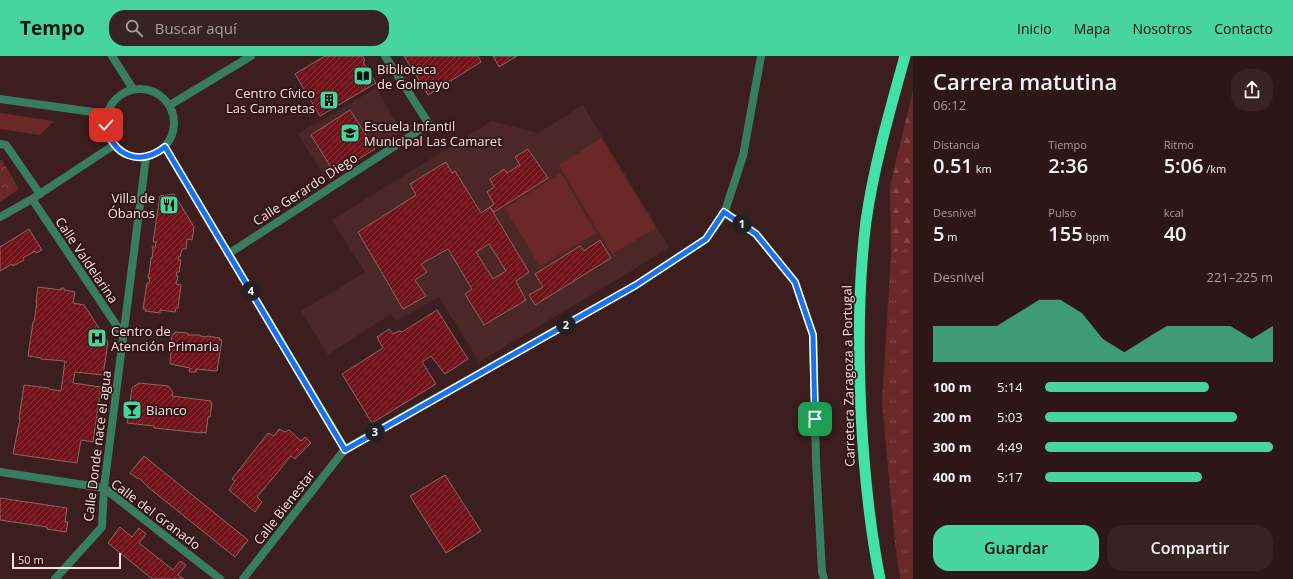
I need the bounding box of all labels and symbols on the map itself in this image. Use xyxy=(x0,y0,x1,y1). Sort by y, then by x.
place label: Biblioteca de Golmayo xyxy=(377,60,450,93)
library icon: Biblioteca de Golmayo xyxy=(352,65,374,87)
place label: Centro Cívico Las Camaretas xyxy=(226,84,315,117)
building icon: Centro Cívico Las Camaretas xyxy=(318,89,340,111)
pin xyxy=(89,108,123,142)
place label: Escuela Infantil Municipal Las Camaret xyxy=(364,117,502,150)
school or university icon: Escuela Infantil Municipal Las Camaret xyxy=(339,122,361,144)
street label: Calle Gerardo Diego xyxy=(249,148,361,230)
place label: Villa de Óbanos xyxy=(108,189,155,222)
restaurant icon: Villa de Óbanos xyxy=(158,194,180,216)
street label: Calle Valdelarina xyxy=(51,213,123,307)
pin: 1 xyxy=(732,214,752,234)
pin: 4 xyxy=(241,281,261,301)
street label: Carretera Zaragoza a Portugal xyxy=(837,285,859,467)
pin: 2 xyxy=(556,315,576,335)
place label: Centro de Atención Primaria xyxy=(111,322,219,355)
hospital icon: Centro de Atención Primaria xyxy=(86,327,108,349)
street label: Calle Donde nace el agua xyxy=(79,369,115,523)
bar icon: Bianco xyxy=(121,399,143,421)
place label: Bianco xyxy=(146,401,187,419)
pin xyxy=(798,402,832,436)
pin: 3 xyxy=(365,422,385,442)
street label: Calle Bienestar xyxy=(249,465,319,548)
street label: Calle del Granado xyxy=(108,474,204,554)
scale bar xyxy=(12,551,121,570)

